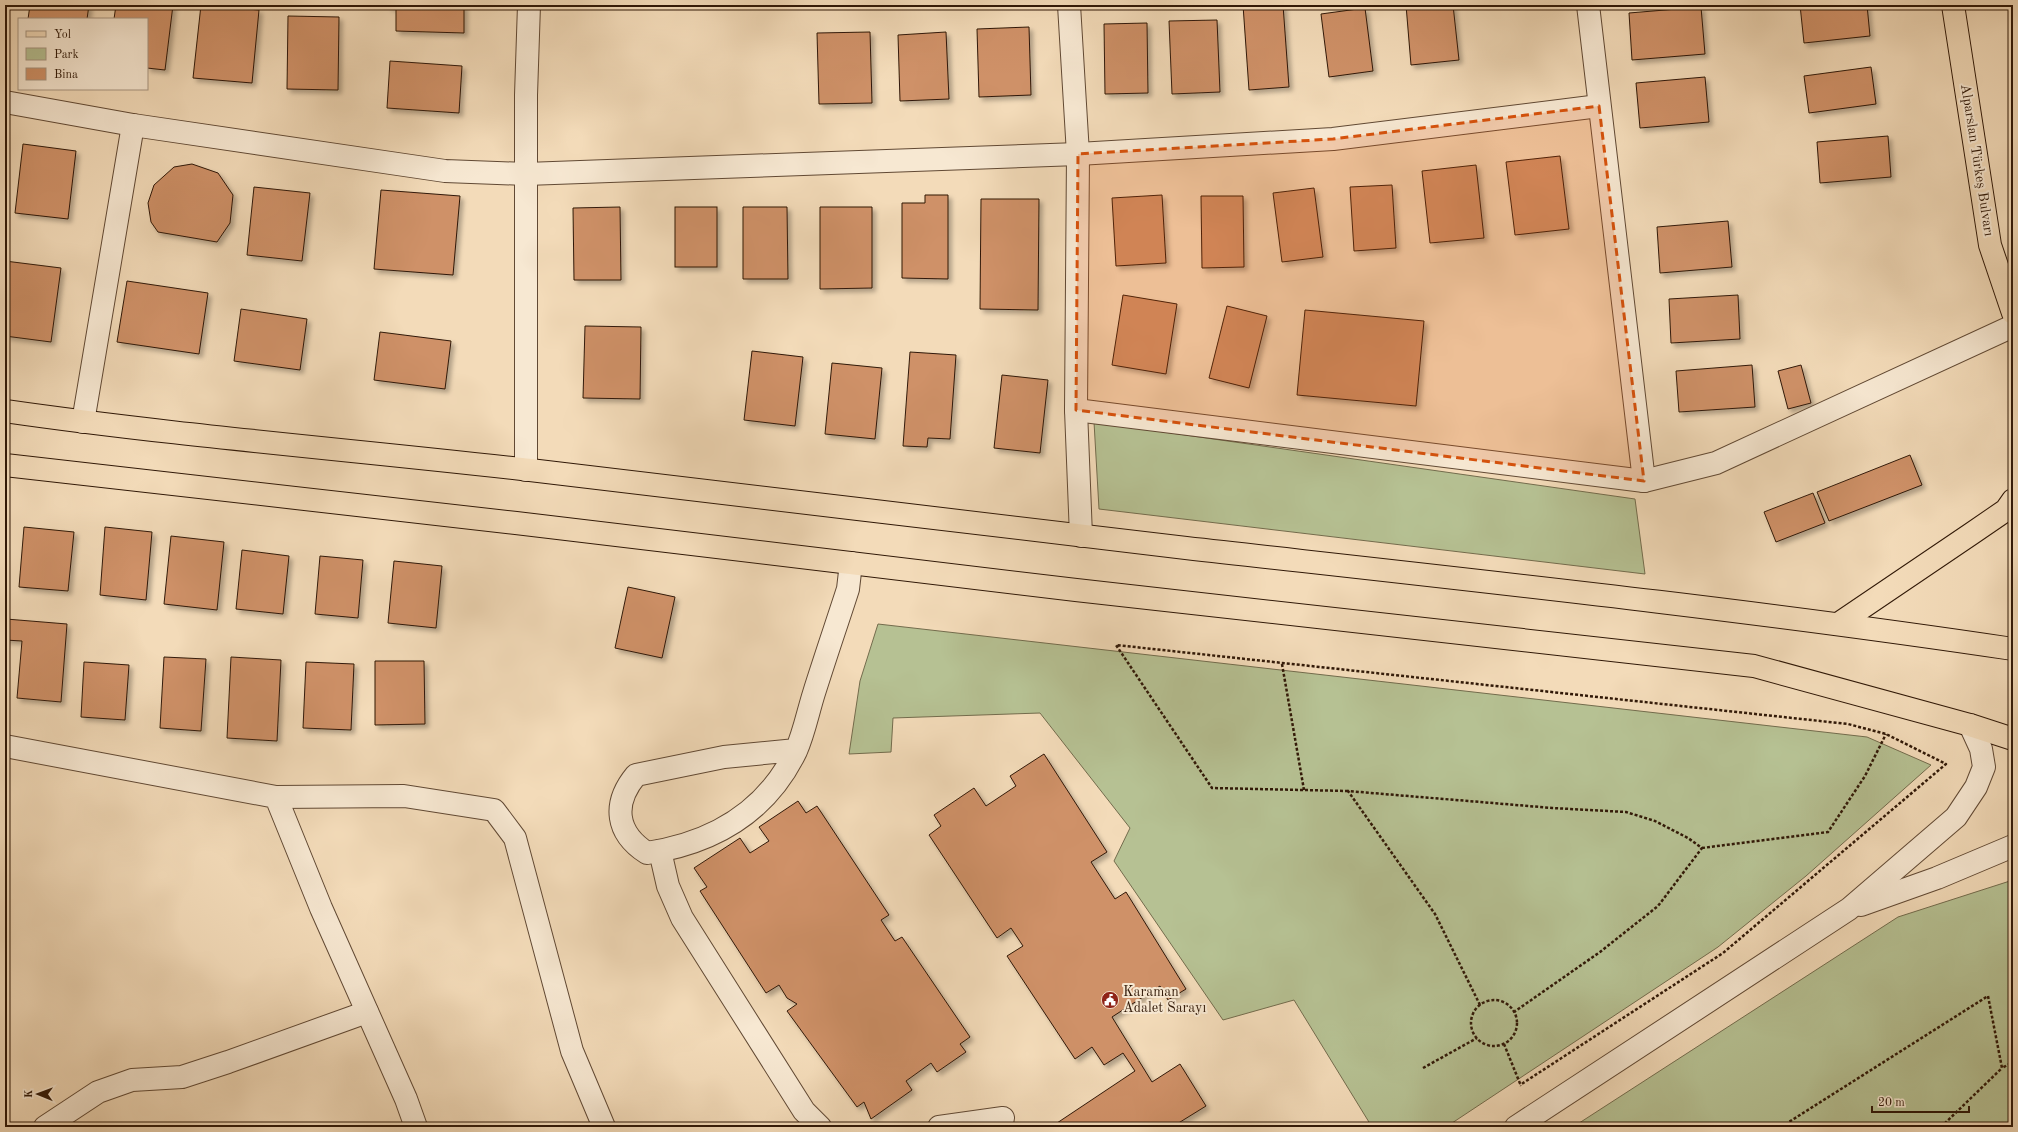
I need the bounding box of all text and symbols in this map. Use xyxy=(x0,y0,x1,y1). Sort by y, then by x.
legend xyxy=(18,18,148,90)
text: Yol xyxy=(54,29,71,41)
text: Park xyxy=(54,49,79,61)
text: Bina xyxy=(54,69,78,81)
street label: Alparslan Türkeş Bulvarı xyxy=(1958,83,1996,237)
place label: Karaman Adalet Sarayı xyxy=(1123,985,1206,1015)
public building icon: Karaman Adalet Sarayı xyxy=(1100,990,1120,1010)
north arrow xyxy=(18,1074,58,1114)
scale bar xyxy=(1872,1088,1969,1114)
text: K xyxy=(24,1089,35,1098)
text: 20 m xyxy=(1878,1097,1905,1109)

